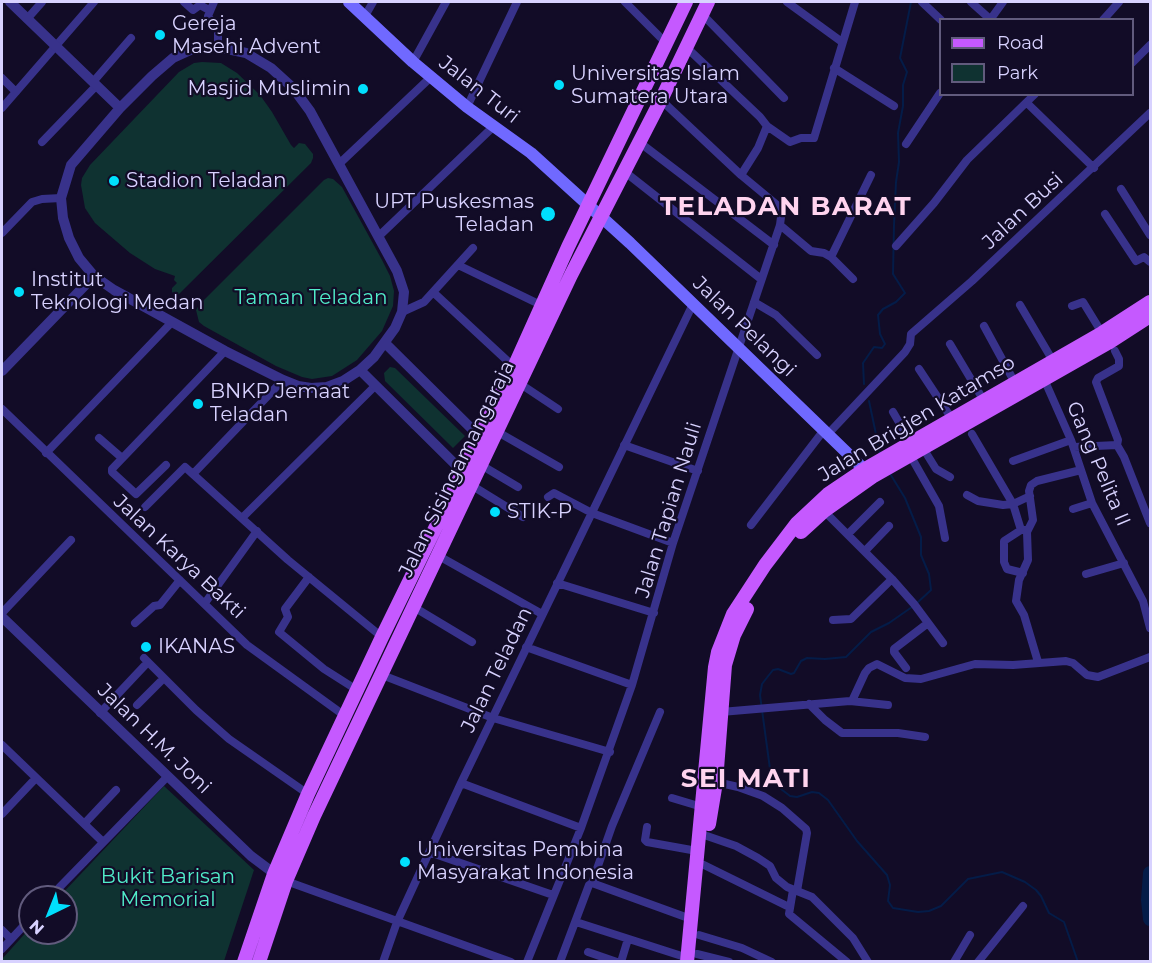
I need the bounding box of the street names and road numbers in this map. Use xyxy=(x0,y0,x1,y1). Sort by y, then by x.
street label: Jalan Turi xyxy=(434,51,524,129)
street label: Jalan Busi xyxy=(978,168,1068,254)
street label: Jalan Pelangi xyxy=(688,272,800,382)
street label: Jalan Brigjen Katamso xyxy=(814,351,1020,487)
street label: Jalan Sisingamangaraja xyxy=(394,357,520,581)
street label: Gang Pelita II xyxy=(1061,398,1135,530)
street label: Jalan Tapian Nauli xyxy=(631,419,707,601)
street label: Jalan Karya Bakti xyxy=(108,490,250,624)
street label: Jalan Teladan xyxy=(456,603,538,737)
street label: Jalan H.M. Joni xyxy=(92,679,216,799)

